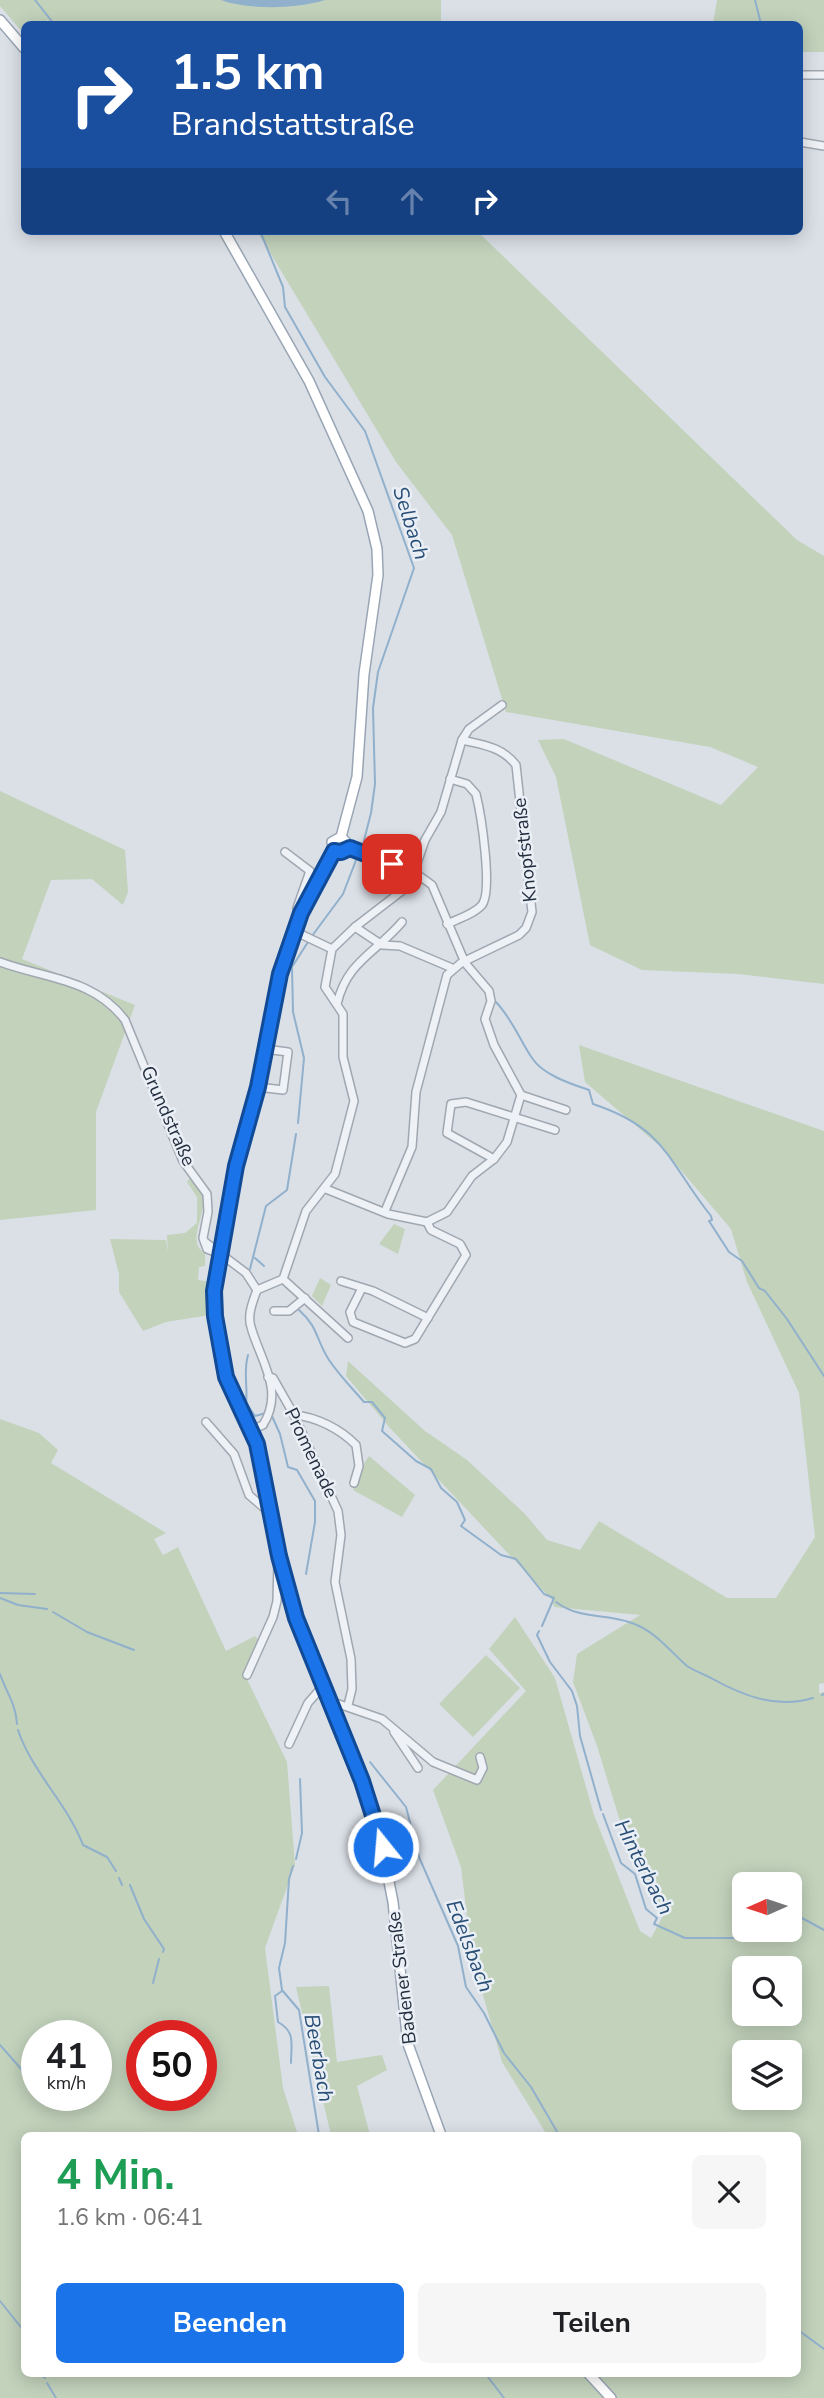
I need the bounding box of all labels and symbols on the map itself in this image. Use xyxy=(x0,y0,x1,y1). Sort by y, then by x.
water label: Selbach xyxy=(386,483,436,563)
street label: Knopfstraße xyxy=(507,797,543,903)
pin xyxy=(362,834,422,894)
street label: Grundstraße xyxy=(134,1062,202,1170)
street label: Promenade xyxy=(278,1403,344,1503)
position arrow xyxy=(346,1810,420,1884)
water label: Hinterbach xyxy=(608,1814,680,1920)
north arrow xyxy=(732,1872,802,1942)
water label: Edelsbach xyxy=(440,1896,500,1996)
street label: Badener Straße xyxy=(381,1910,423,2046)
water label: Beerbach xyxy=(297,2012,341,2104)
speed limit sign: 50 xyxy=(126,2020,217,2111)

